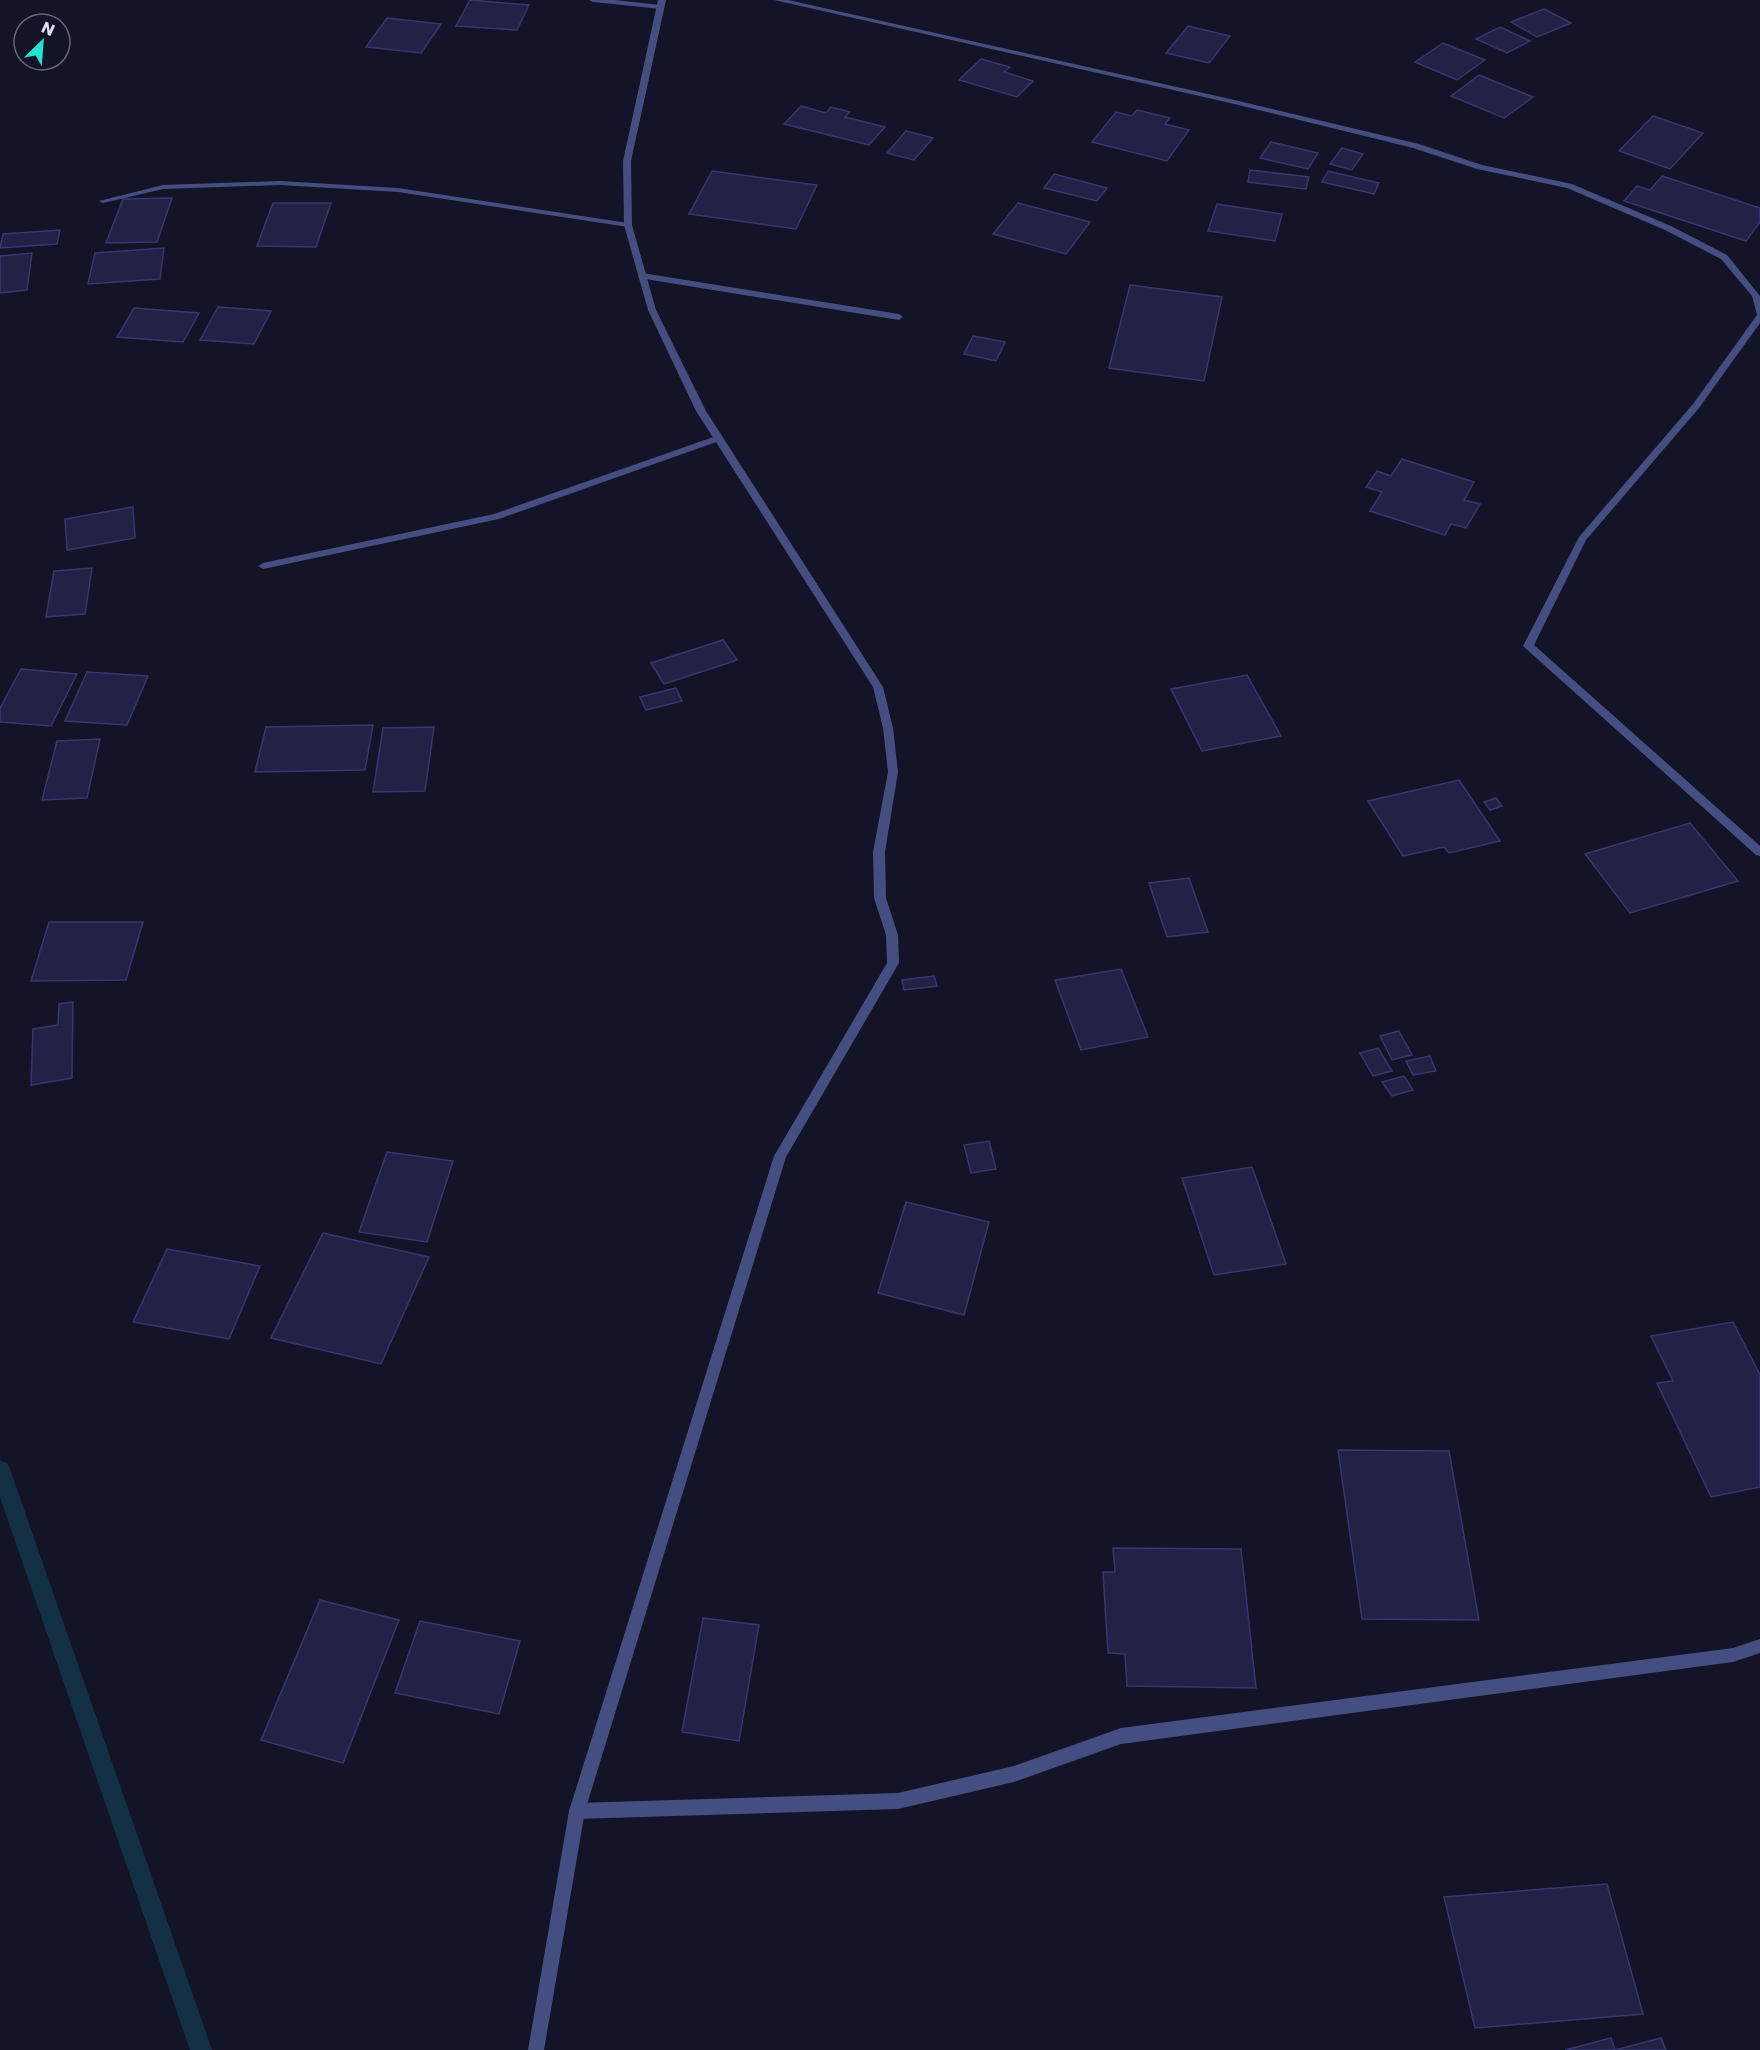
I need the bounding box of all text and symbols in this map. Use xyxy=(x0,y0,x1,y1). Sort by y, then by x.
north arrow xyxy=(12,12,72,72)
text: N xyxy=(38,16,58,42)

